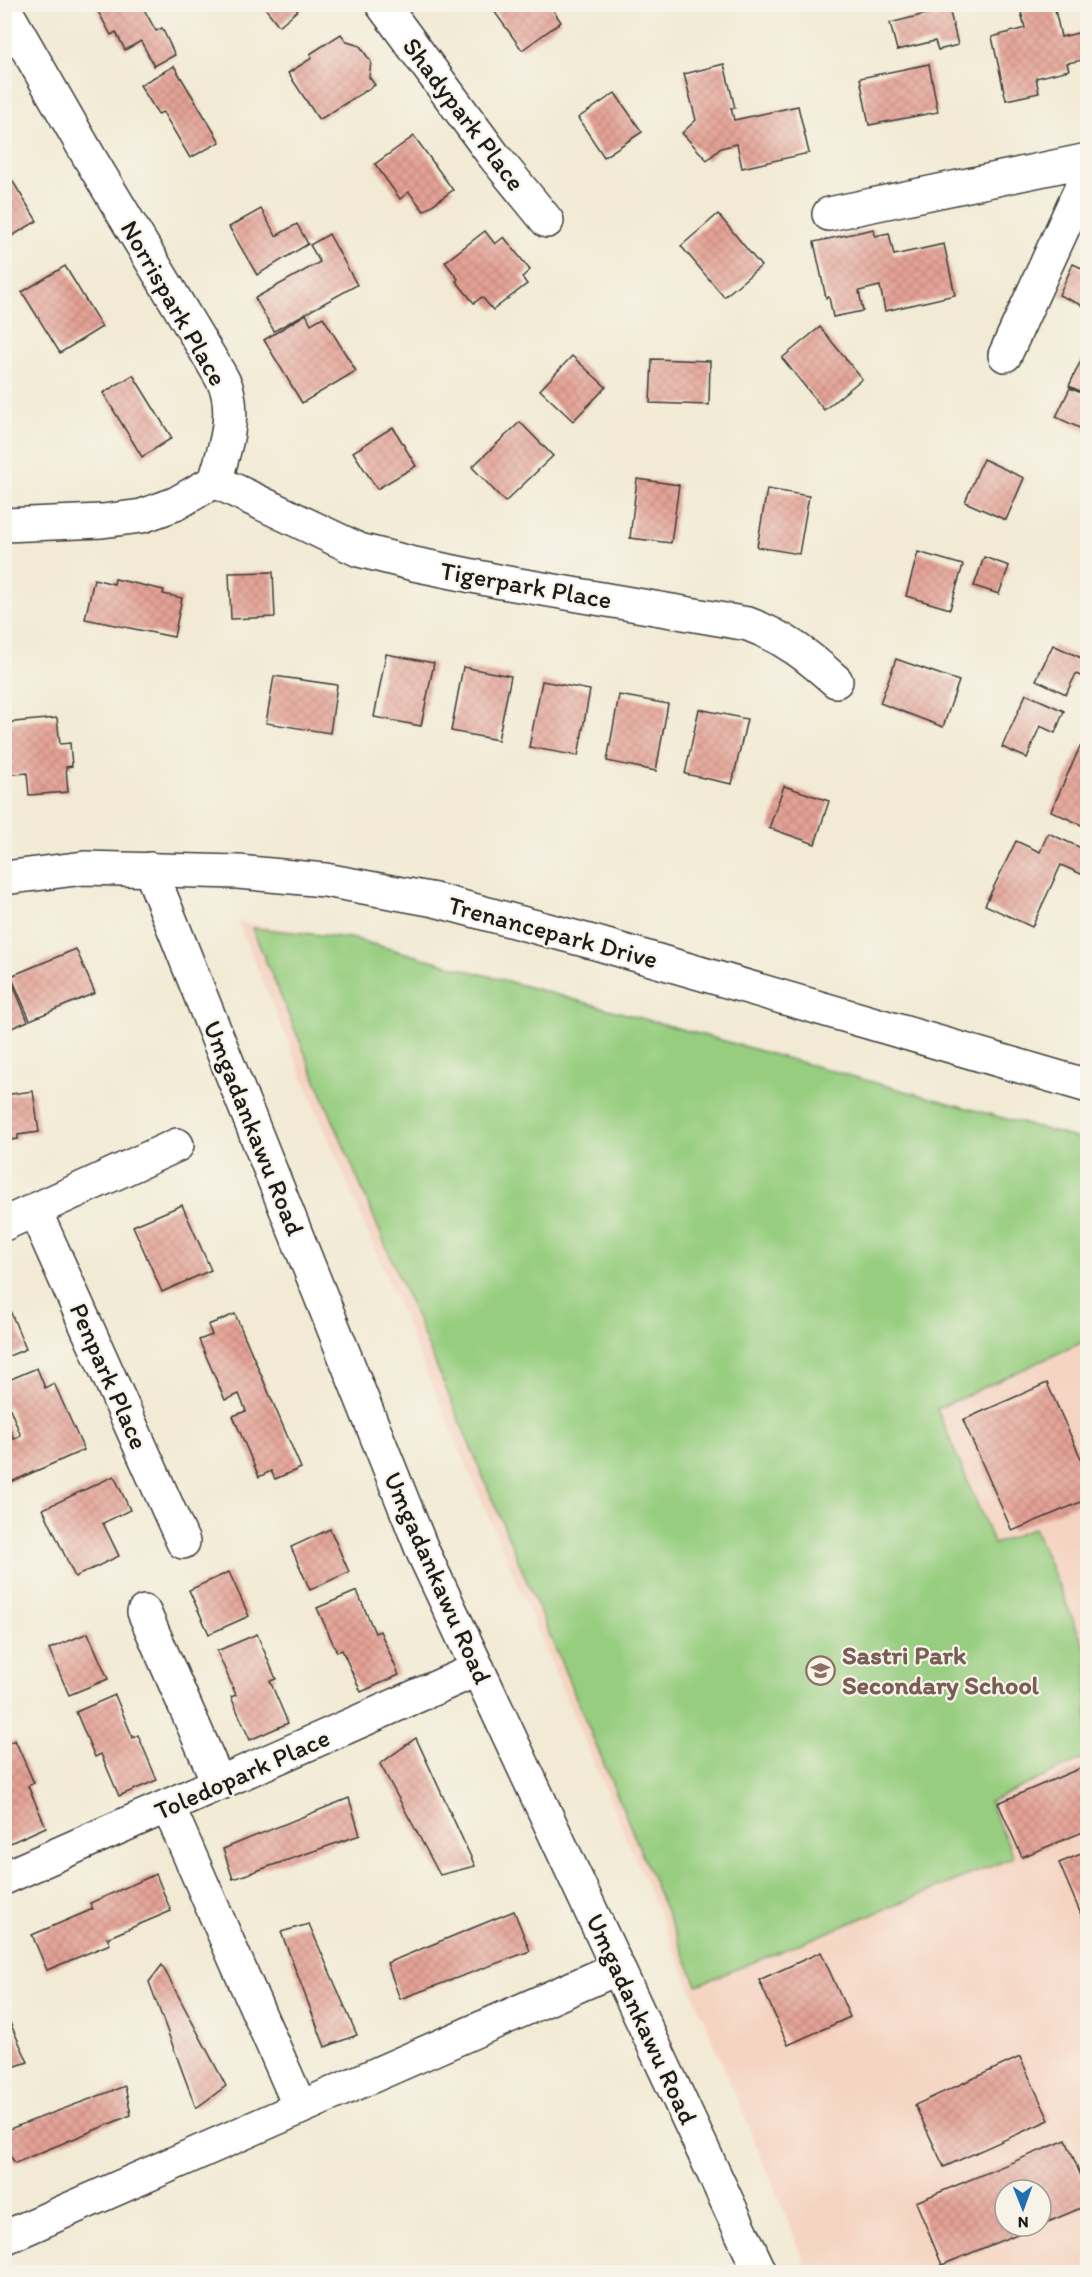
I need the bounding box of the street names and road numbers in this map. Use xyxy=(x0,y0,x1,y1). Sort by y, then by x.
street label: Shadypark Place xyxy=(396,31,532,197)
street label: Norrispark Place xyxy=(114,215,234,391)
street label: Tigerpark Place xyxy=(438,554,614,616)
street label: Trenancepark Drive xyxy=(445,889,661,975)
street label: Umgadankawu Road xyxy=(196,1016,312,1241)
street label: Penpark Place xyxy=(63,1298,155,1454)
street label: Umgadankawu Road xyxy=(377,1467,499,1690)
street label: Toledopark Place xyxy=(149,1721,335,1827)
street label: Umgadankawu Road xyxy=(579,1908,705,2130)

